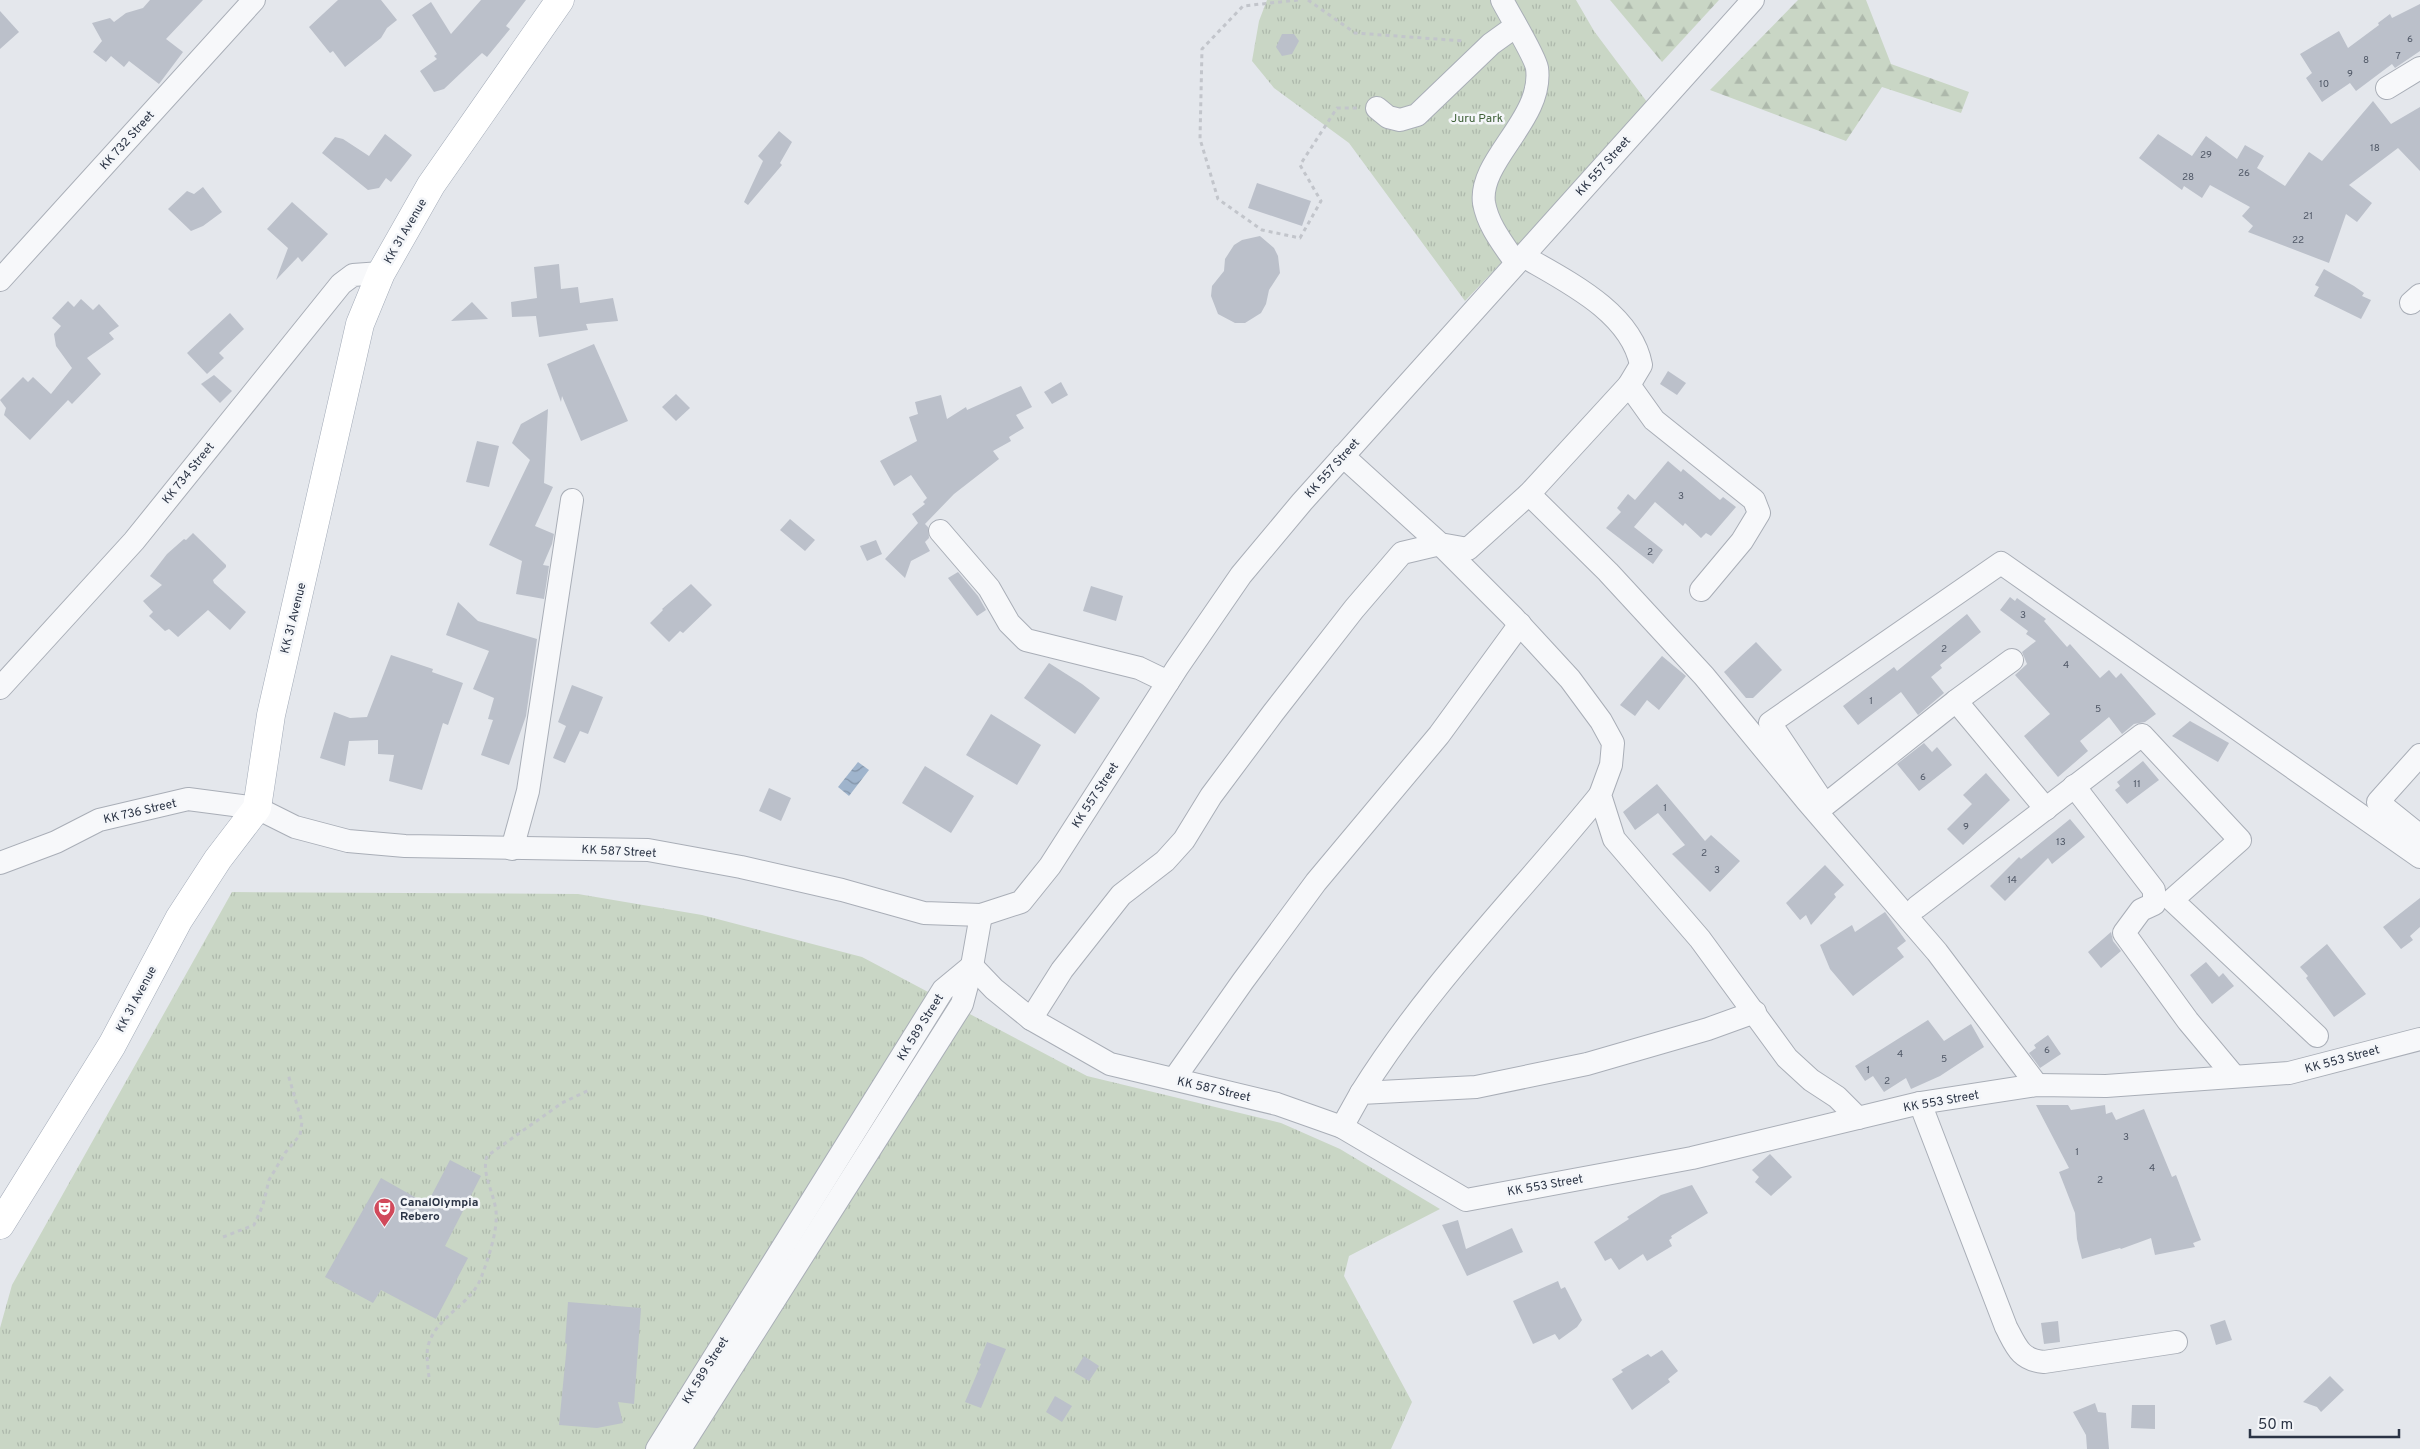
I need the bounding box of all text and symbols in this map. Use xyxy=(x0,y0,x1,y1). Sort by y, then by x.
house number: 6 xyxy=(2407,33,2413,46)
house number: 7 xyxy=(2395,50,2401,63)
house number: 8 xyxy=(2363,54,2369,67)
house number: 9 xyxy=(2347,68,2353,81)
house number: 10 xyxy=(2319,78,2329,91)
street label: KK 732 Street xyxy=(97,108,159,174)
park label: Juru Park xyxy=(1451,111,1503,127)
street label: KK 557 Street xyxy=(1573,133,1635,200)
house number: 18 xyxy=(2370,142,2380,155)
house number: 29 xyxy=(2200,149,2212,162)
house number: 26 xyxy=(2238,167,2250,180)
house number: 28 xyxy=(2182,171,2194,184)
street label: KK 31 Avenue xyxy=(381,196,431,267)
house number: 21 xyxy=(2303,210,2313,223)
house number: 22 xyxy=(2292,234,2304,247)
street label: KK 557 Street xyxy=(1302,435,1364,502)
street label: KK 734 Street xyxy=(159,440,219,508)
house number: 3 xyxy=(1678,490,1684,503)
house number: 2 xyxy=(1647,546,1653,559)
street label: KK 31 Avenue xyxy=(277,581,311,655)
house number: 3 xyxy=(2020,609,2026,622)
house number: 2 xyxy=(1941,643,1947,656)
house number: 4 xyxy=(2063,659,2069,672)
house number: 1 xyxy=(1869,695,1873,708)
house number: 5 xyxy=(2095,703,2101,716)
street label: KK 557 Street xyxy=(1069,760,1123,831)
house number: 6 xyxy=(1920,771,1926,784)
house number: 11 xyxy=(2133,778,2141,791)
street label: KK 736 Street xyxy=(102,796,178,828)
house number: 1 xyxy=(1663,802,1667,815)
house number: 9 xyxy=(1963,821,1969,834)
house number: 13 xyxy=(2056,836,2066,849)
street label: KK 587 Street xyxy=(581,842,657,862)
house number: 2 xyxy=(1701,847,1707,860)
house number: 3 xyxy=(1714,864,1720,877)
house number: 14 xyxy=(2007,874,2017,887)
street label: KK 31 Avenue xyxy=(113,964,161,1035)
street label: KK 589 Street xyxy=(894,991,948,1064)
street label: KK 553 Street xyxy=(2303,1042,2381,1078)
house number: 6 xyxy=(2044,1044,2050,1057)
house number: 4 xyxy=(1897,1048,1903,1061)
house number: 5 xyxy=(1941,1053,1947,1066)
house number: 1 xyxy=(1866,1064,1870,1077)
street label: KK 587 Street xyxy=(1175,1074,1252,1106)
house number: 2 xyxy=(1884,1075,1890,1088)
street label: KK 553 Street xyxy=(1902,1087,1980,1117)
house number: 3 xyxy=(2123,1131,2129,1144)
house number: 1 xyxy=(2075,1146,2079,1159)
house number: 4 xyxy=(2149,1162,2155,1175)
street label: KK 553 Street xyxy=(1506,1171,1584,1201)
house number: 2 xyxy=(2097,1174,2103,1187)
place label: CanalOlympia Rebero xyxy=(400,1195,478,1225)
theatre icon: CanalOlympia Rebero xyxy=(372,1197,396,1228)
street label: KK 589 Street xyxy=(679,1334,733,1407)
scale bar xyxy=(2250,1406,2399,1438)
text: 50 m xyxy=(2258,1416,2293,1435)

